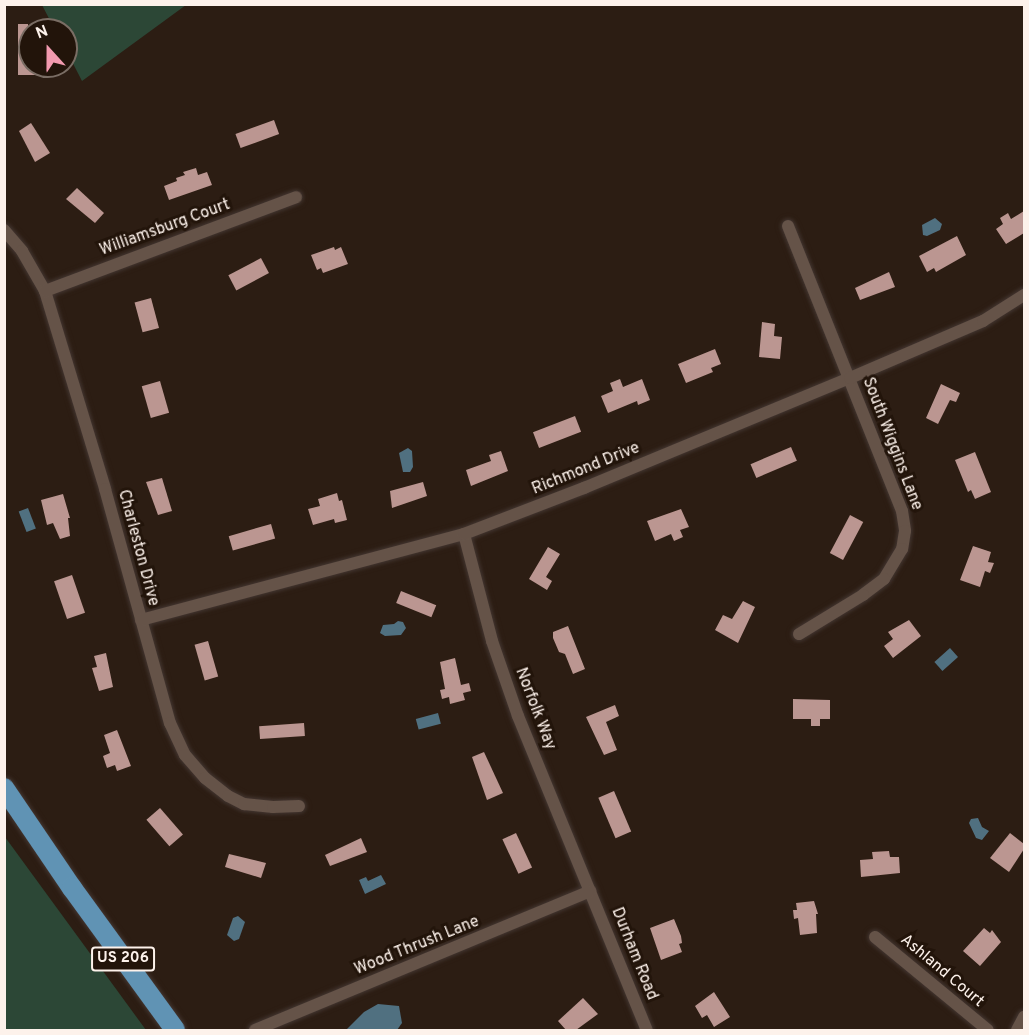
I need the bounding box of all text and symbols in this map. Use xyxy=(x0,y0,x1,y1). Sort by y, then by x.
north arrow xyxy=(18,18,78,78)
text: N xyxy=(33,22,51,44)
street label: Williamsburg Court xyxy=(97,195,233,261)
street label: South Wiggins Lane xyxy=(858,375,926,513)
street label: Richmond Drive xyxy=(529,439,643,499)
street label: Charleston Drive xyxy=(113,488,163,608)
street label: Norfolk Way xyxy=(510,665,560,753)
street label: Durham Road xyxy=(607,905,661,1003)
street label: Wood Thrush Lane xyxy=(351,912,483,980)
street label: Ashland Court xyxy=(896,931,988,1011)
road number: US 206 xyxy=(90,947,156,971)

